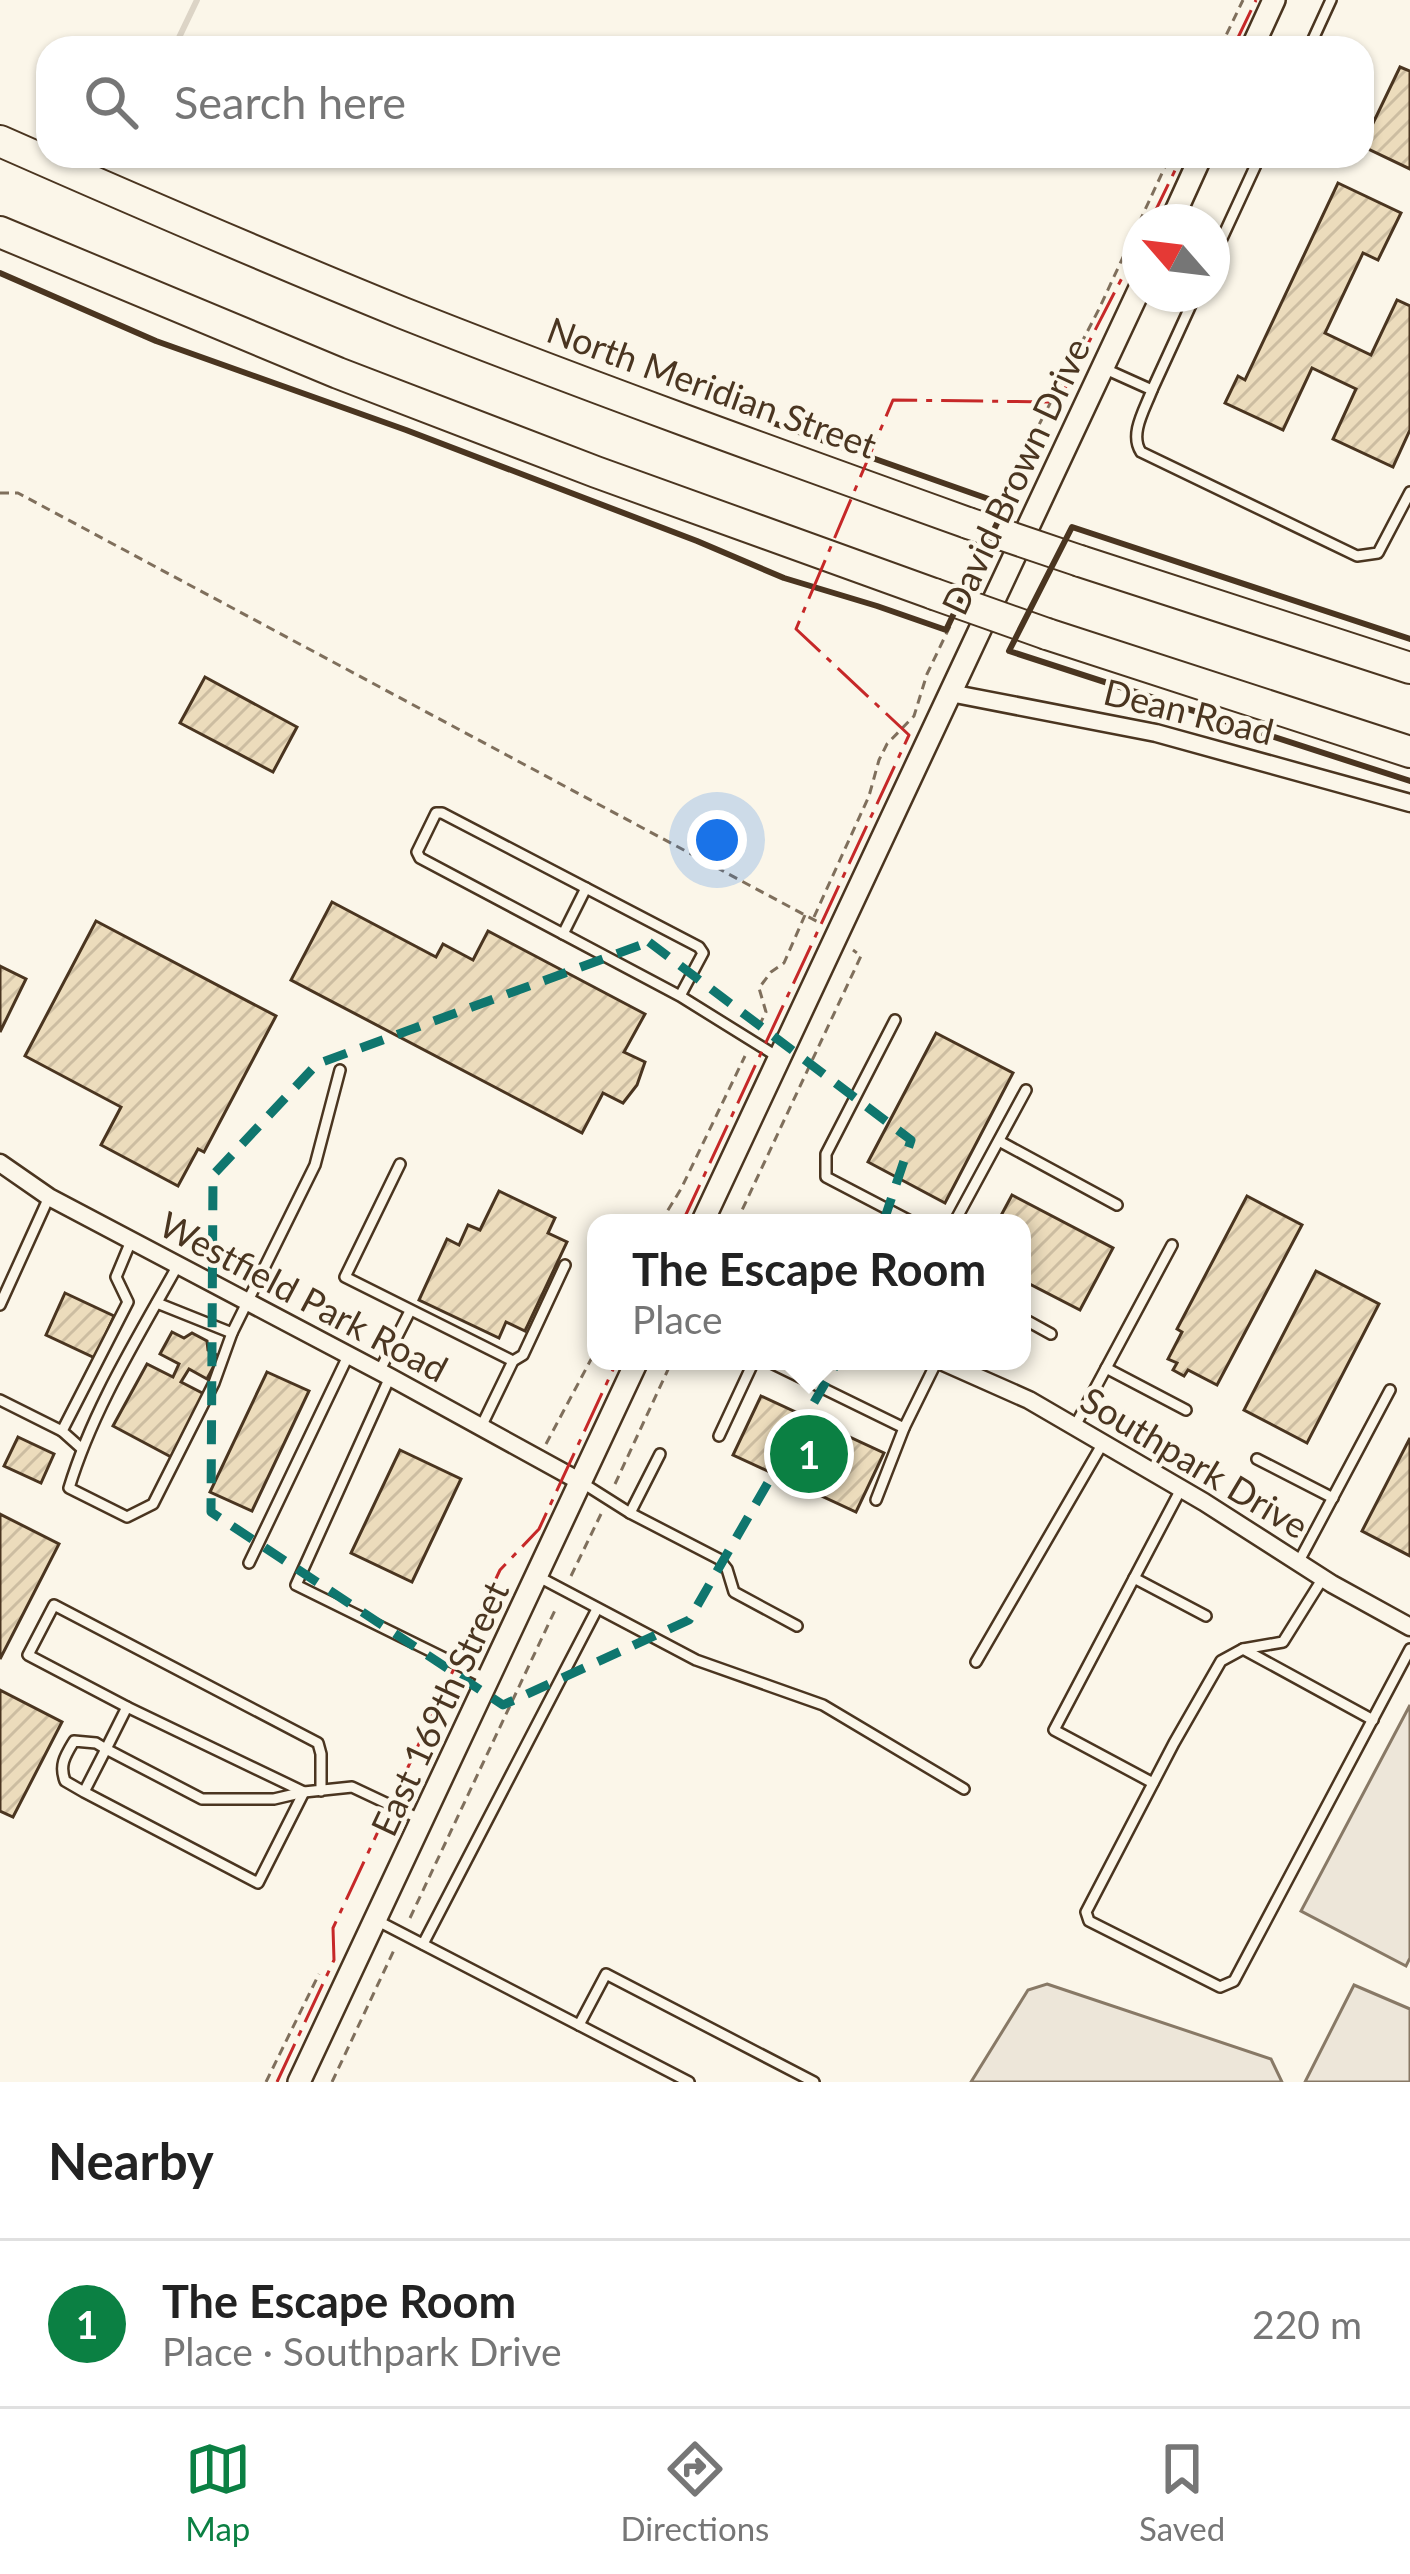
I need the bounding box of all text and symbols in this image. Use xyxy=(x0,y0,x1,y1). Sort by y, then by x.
search box xyxy=(36,36,1374,168)
icon: search xyxy=(78,69,144,135)
text: Search here xyxy=(174,75,406,129)
north arrow xyxy=(1122,204,1230,312)
street label: North Meridian Street xyxy=(541,307,883,467)
street label: David Brown Drive xyxy=(932,331,1098,621)
street label: Dean Road xyxy=(1100,669,1278,753)
your location xyxy=(687,810,747,870)
street label: Westfield Park Road xyxy=(153,1202,455,1390)
popup xyxy=(587,1214,1031,1370)
text: The Escape Room xyxy=(632,1242,986,1296)
text: Place xyxy=(632,1296,723,1342)
street label: Southpark Drive xyxy=(1073,1377,1317,1547)
pin: 1 xyxy=(770,1409,848,1499)
street label: East 169th Street xyxy=(361,1574,517,1842)
text: Nearby xyxy=(48,2130,214,2191)
text: The Escape Room xyxy=(162,2274,516,2328)
text: 1 xyxy=(76,2301,98,2347)
text: 220 m xyxy=(1252,2301,1362,2347)
text: Place · Southpark Drive xyxy=(162,2328,562,2374)
tab: Map xyxy=(185,2436,251,2548)
tab: Directions xyxy=(620,2436,769,2548)
tab: Saved xyxy=(1139,2436,1225,2548)

